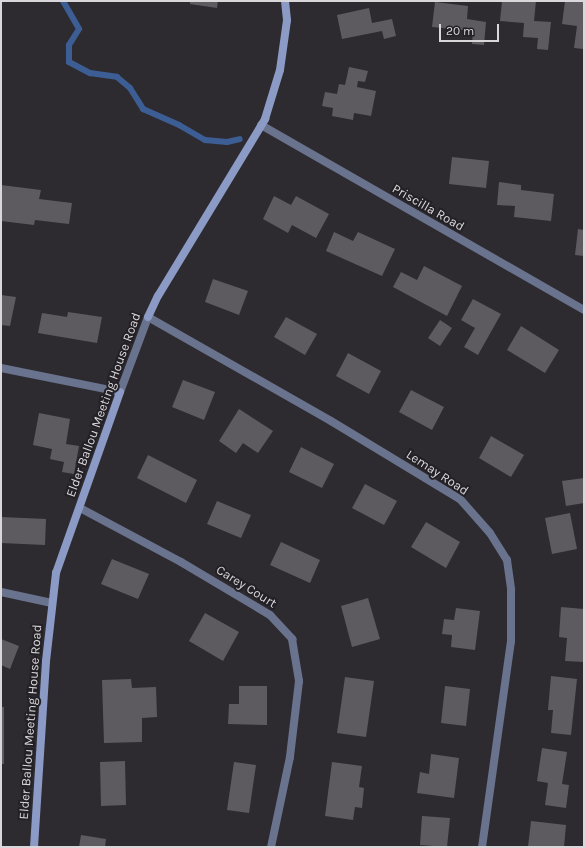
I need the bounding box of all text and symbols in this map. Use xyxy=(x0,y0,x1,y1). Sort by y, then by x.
scale bar xyxy=(441,16,501,42)
text: 20 m xyxy=(446,24,474,38)
street label: Priscilla Road xyxy=(389,181,467,235)
street label: Elder Ballou Meeting House Road xyxy=(63,311,145,499)
street label: Lemay Road xyxy=(403,447,471,499)
street label: Carey Court xyxy=(213,562,279,612)
street label: Elder Ballou Meeting House Road xyxy=(16,624,46,820)

